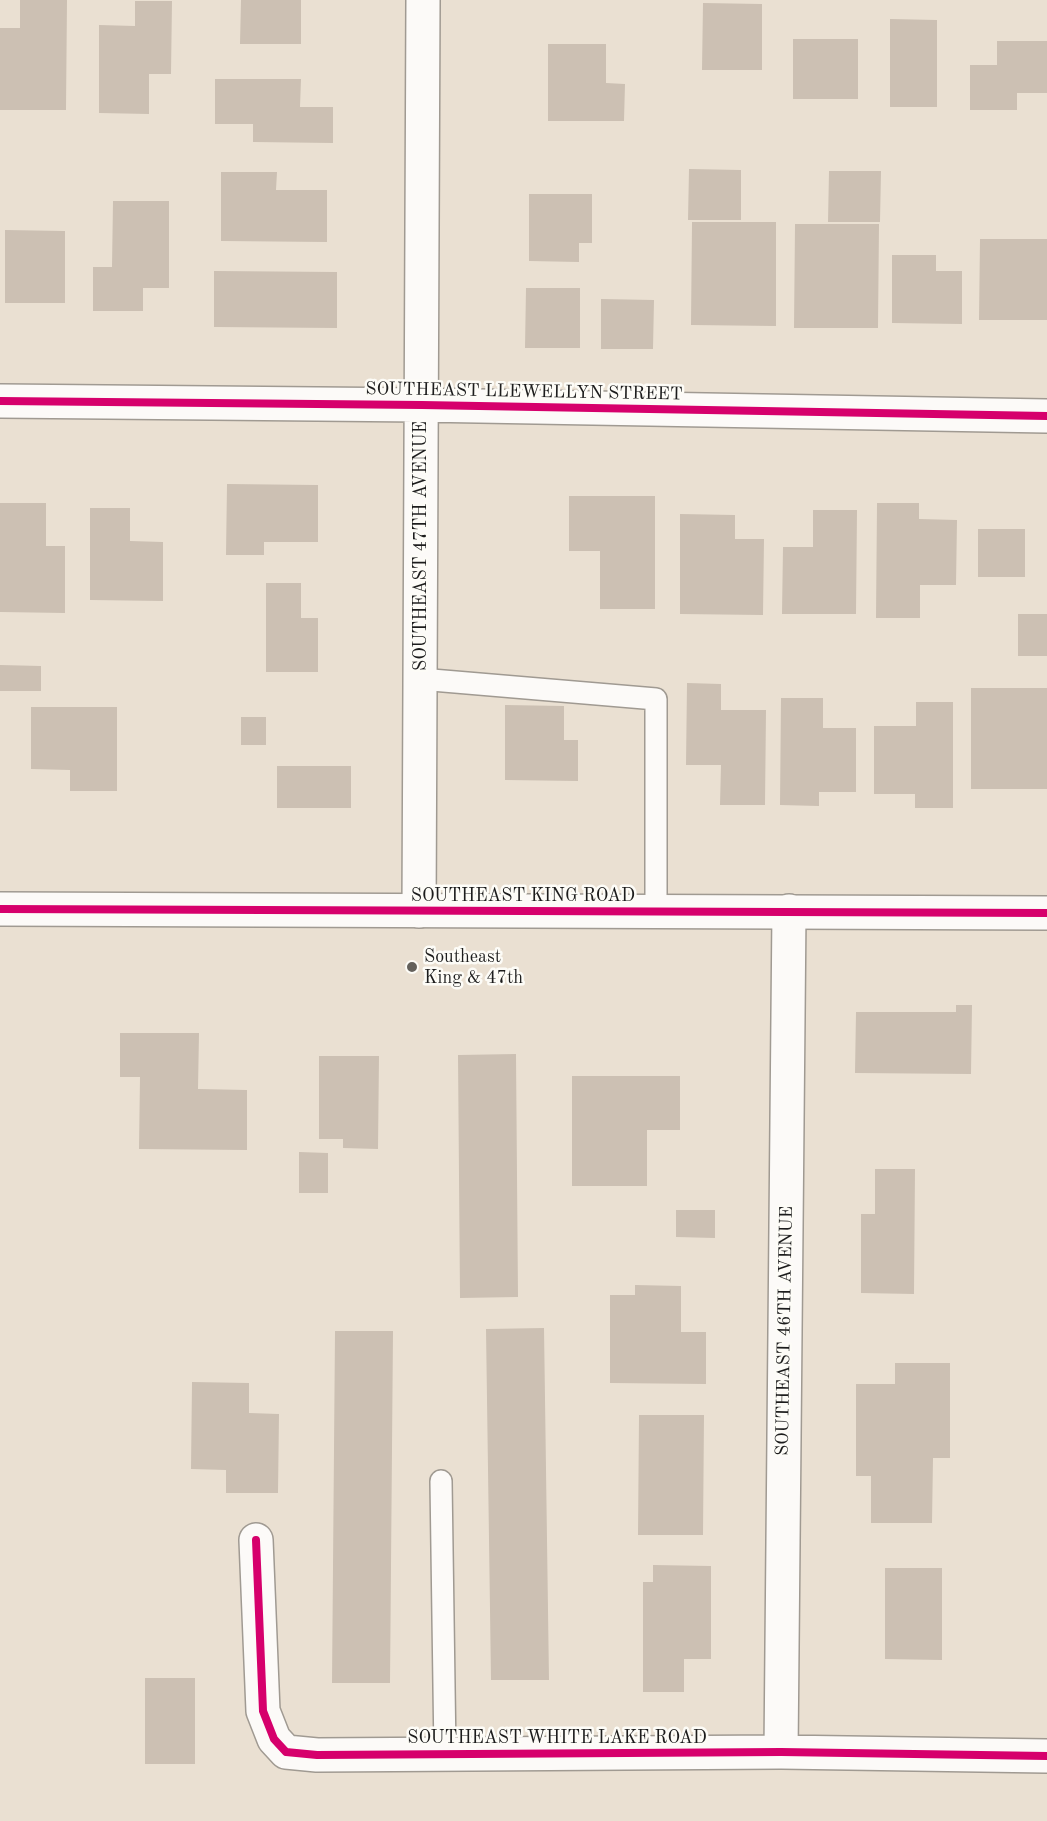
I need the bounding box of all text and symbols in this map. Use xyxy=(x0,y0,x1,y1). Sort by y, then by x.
street label: SOUTHEAST LLEWELLYN STREET xyxy=(365,378,683,406)
street label: SOUTHEAST 47TH AVENUE xyxy=(410,421,432,671)
street label: SOUTHEAST KING ROAD xyxy=(411,885,635,907)
place label: Southeast King & 47th xyxy=(424,946,523,988)
marker: Southeast King & 47th xyxy=(405,960,419,974)
street label: SOUTHEAST 46TH AVENUE xyxy=(772,1206,798,1456)
street label: SOUTHEAST WHITE LAKE ROAD xyxy=(407,1727,707,1749)

